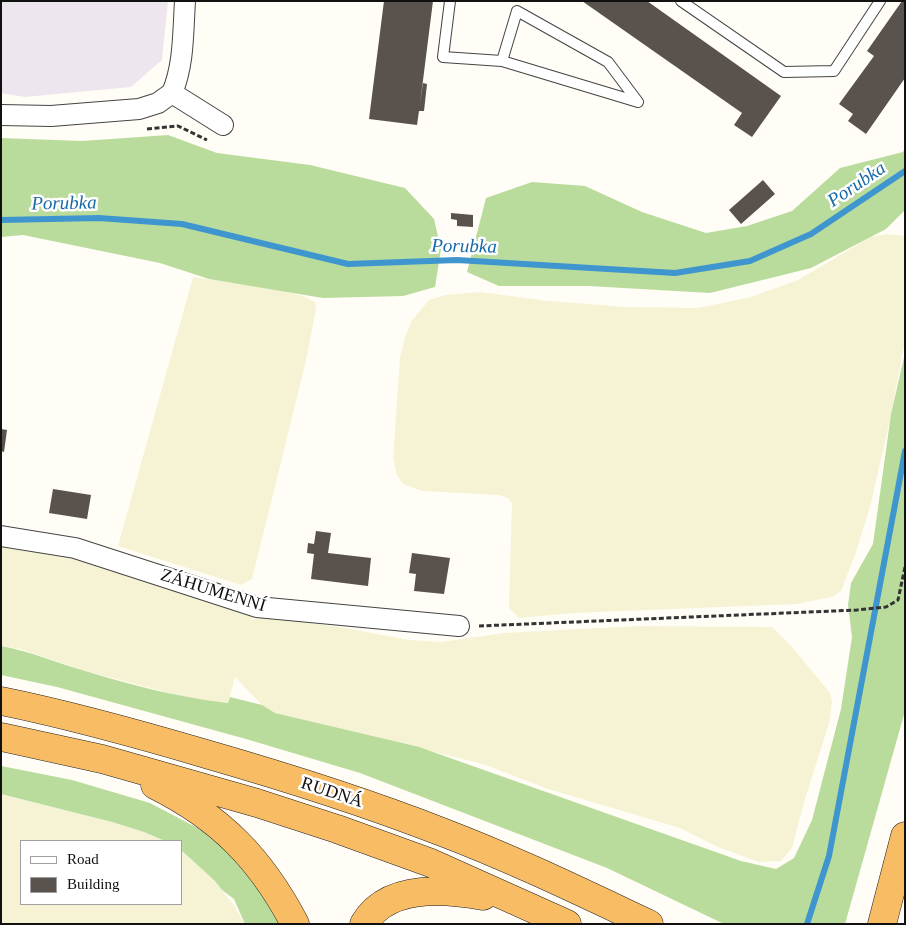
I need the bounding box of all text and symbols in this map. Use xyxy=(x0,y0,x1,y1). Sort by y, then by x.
water label: Porubka xyxy=(824,157,890,213)
water label: Porubka xyxy=(31,192,97,216)
water label: Porubka xyxy=(431,235,497,259)
street label: ZÁHUMENNÍ xyxy=(158,565,268,617)
street label: RUDNÁ xyxy=(298,773,366,813)
legend xyxy=(20,840,182,905)
text: Road xyxy=(67,851,99,867)
text: Building xyxy=(67,876,120,892)

